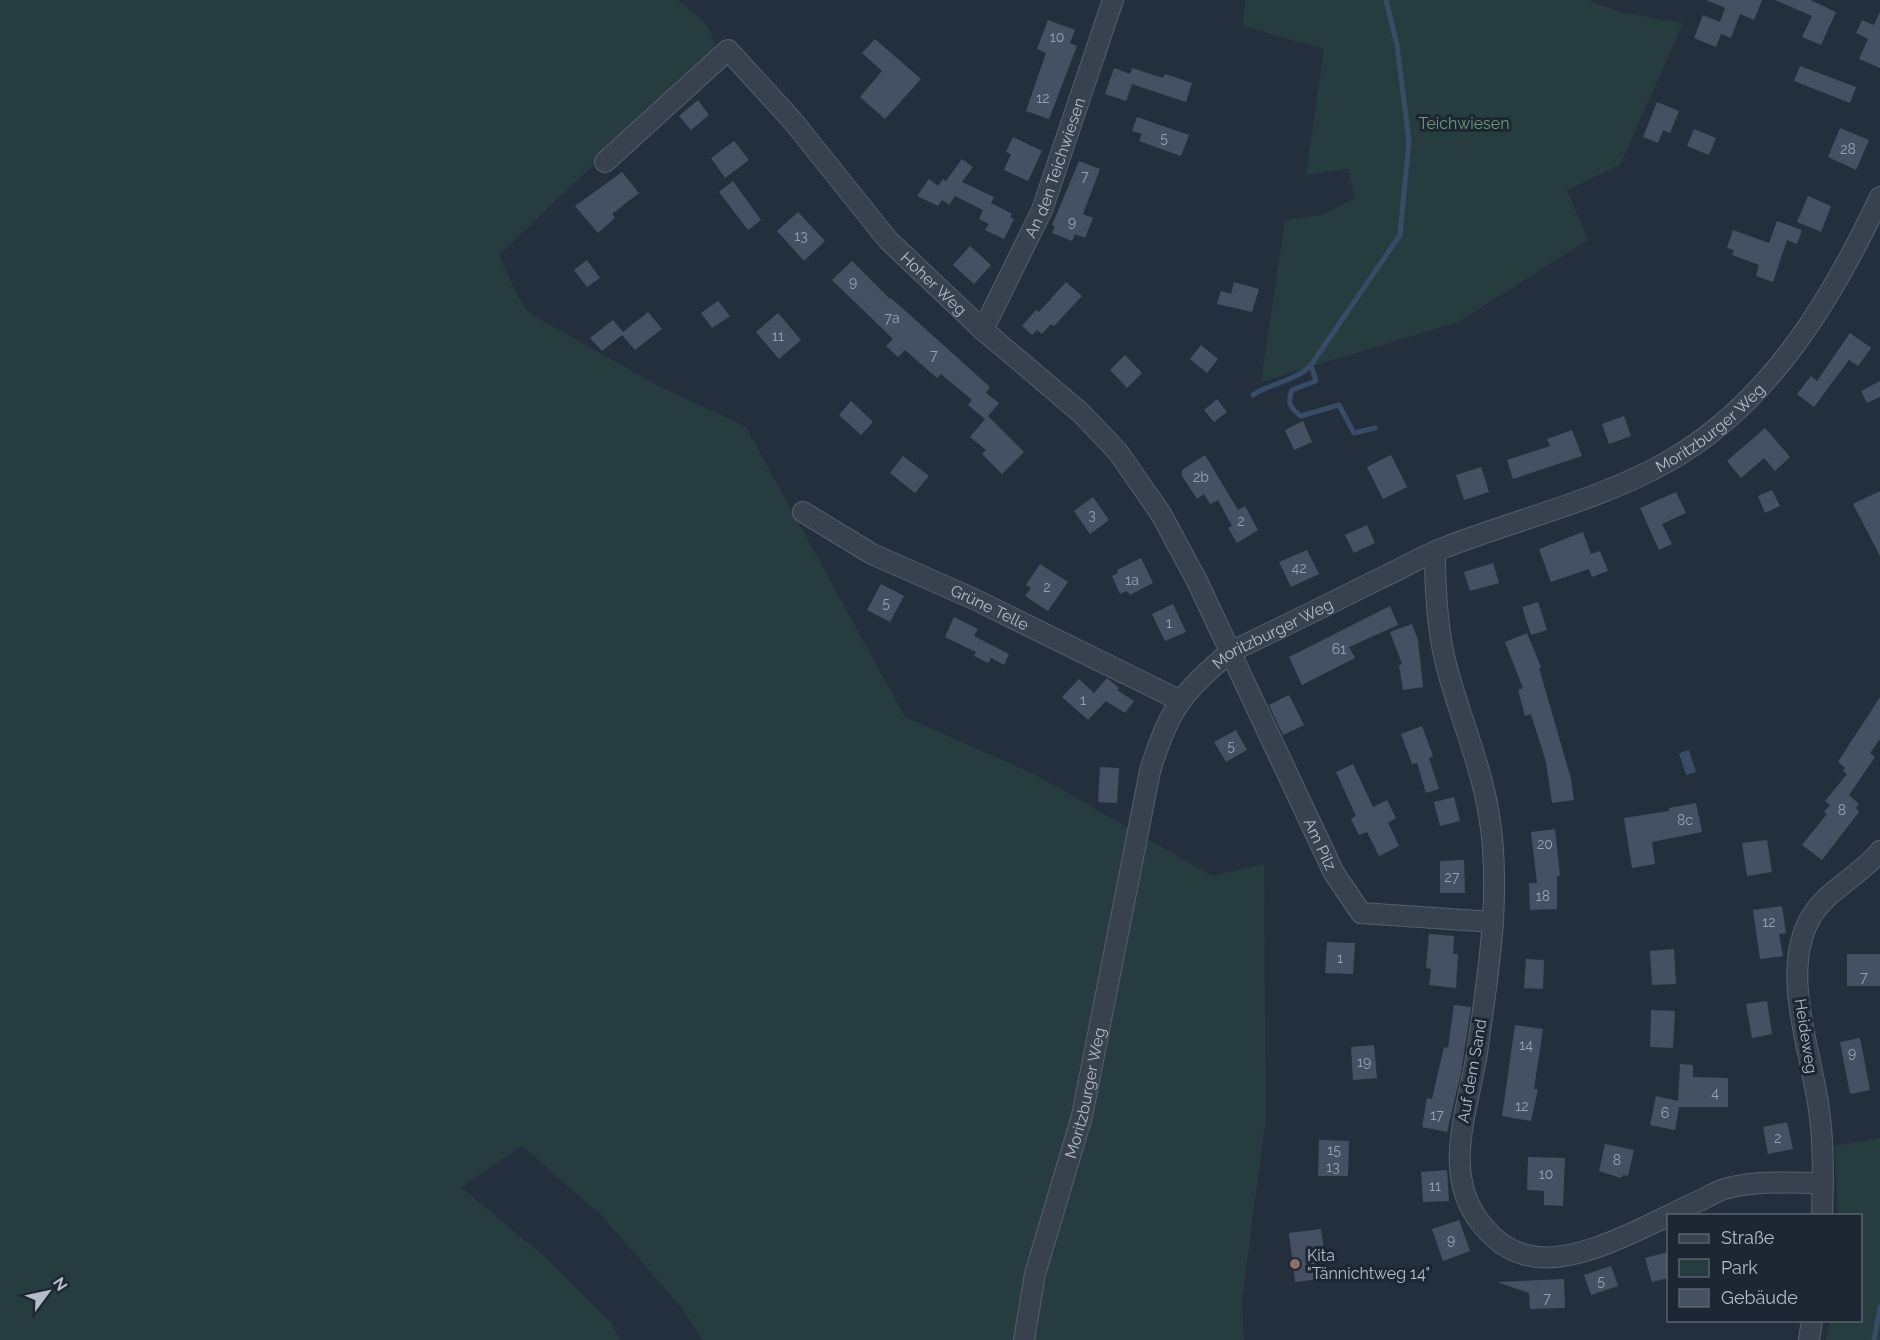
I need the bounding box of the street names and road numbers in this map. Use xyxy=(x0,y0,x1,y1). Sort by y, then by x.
street label: An den Teichwiesen xyxy=(1020,95,1089,241)
street label: Hoher Weg xyxy=(897,248,971,319)
street label: Moritzburger Weg xyxy=(1652,379,1768,476)
street label: Grüne Telle xyxy=(948,580,1032,634)
street label: Moritzburger Weg xyxy=(1208,594,1336,673)
street label: Am Pilz xyxy=(1300,815,1341,873)
street label: Heideweg xyxy=(1791,997,1821,1075)
street label: Auf dem Sand xyxy=(1454,1018,1490,1124)
street label: Moritzburger Weg xyxy=(1060,1026,1109,1160)

